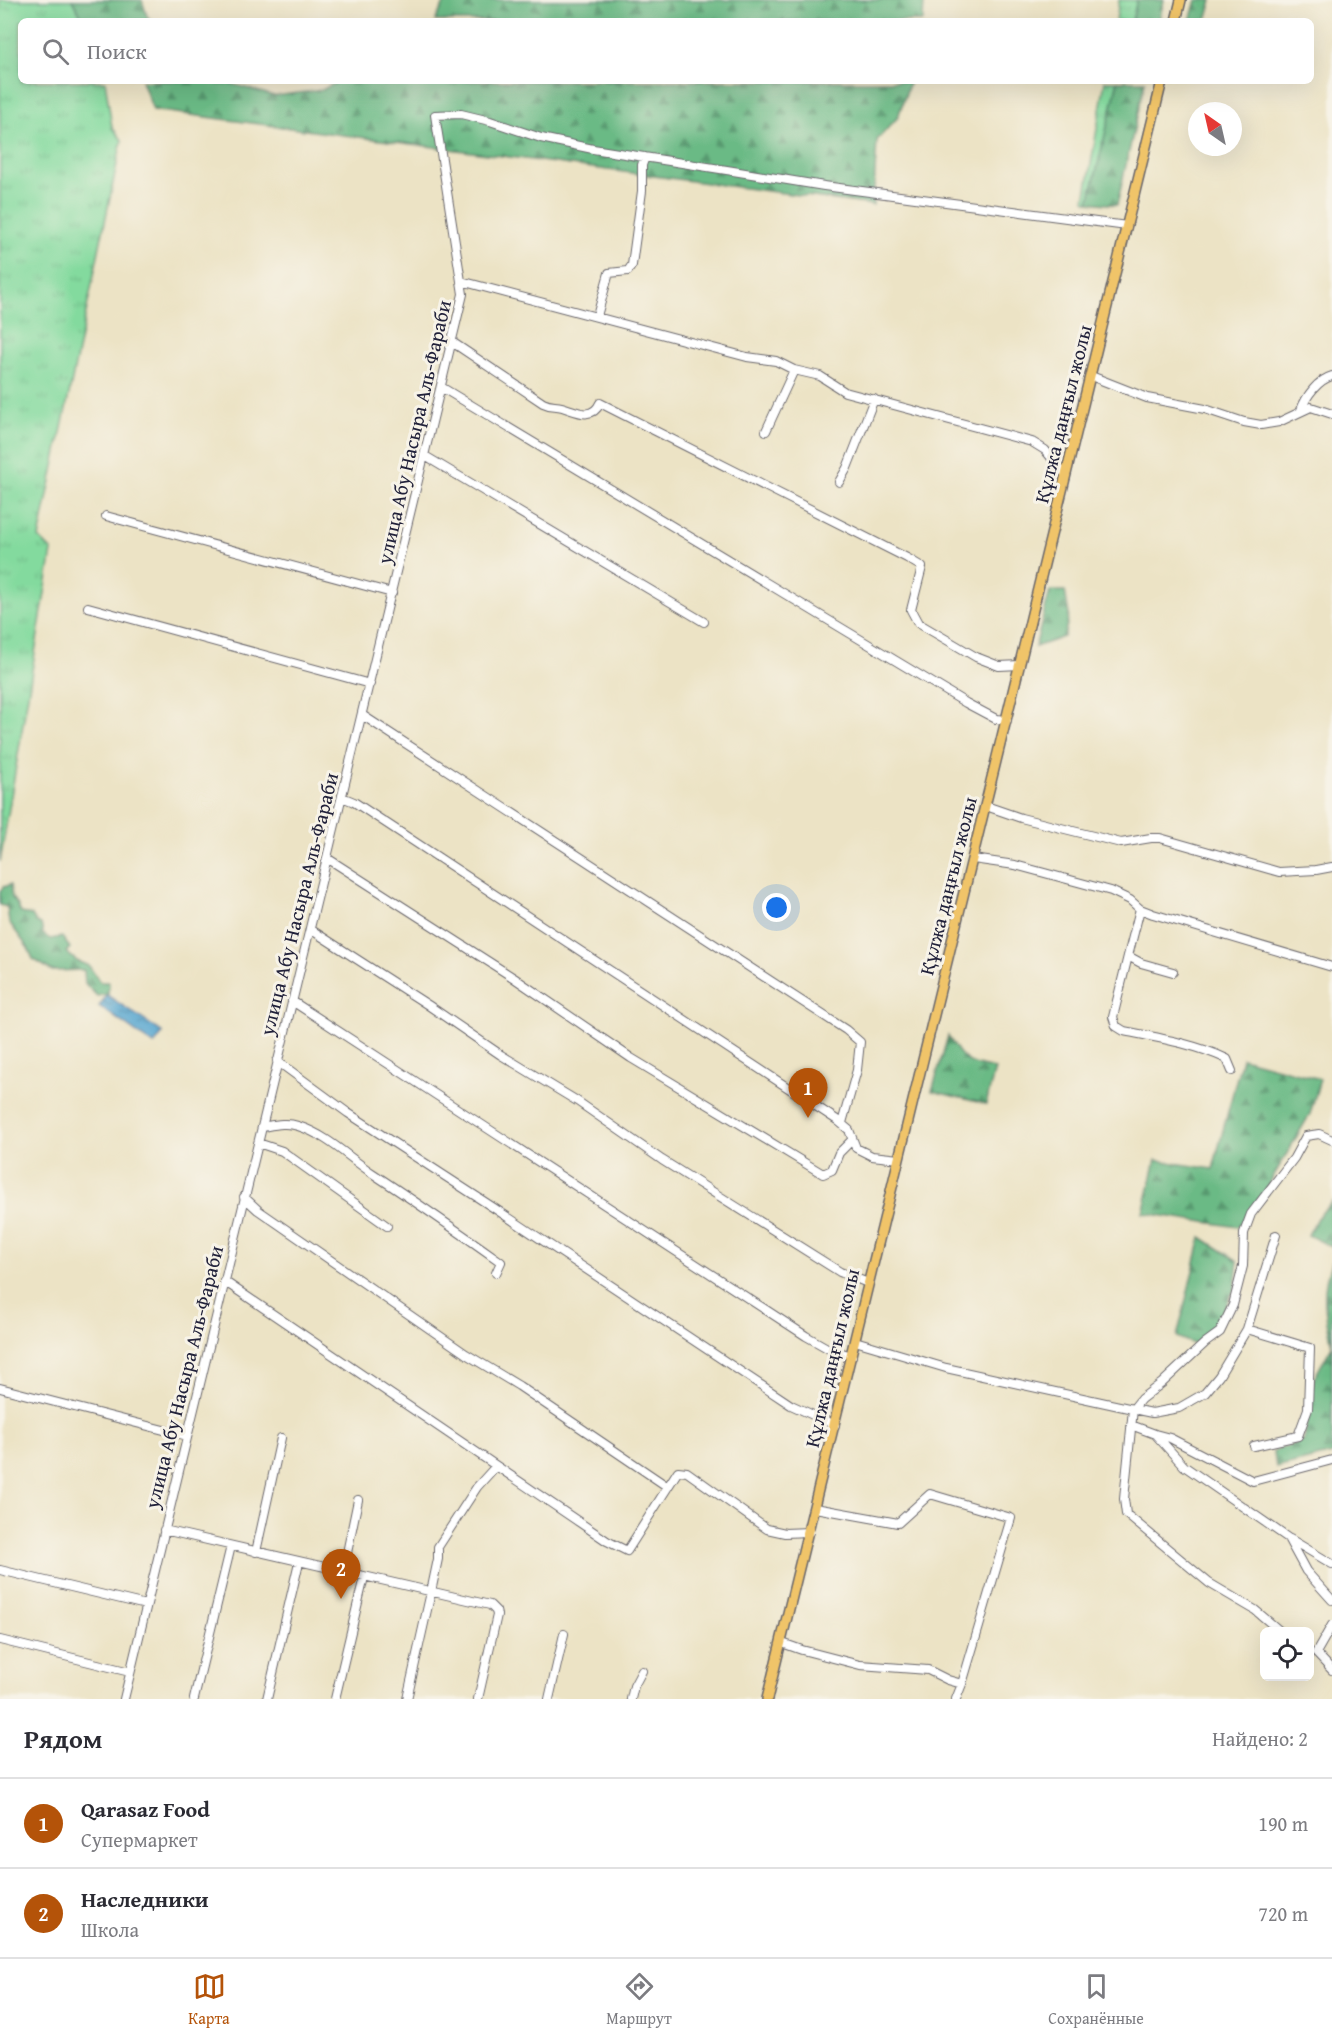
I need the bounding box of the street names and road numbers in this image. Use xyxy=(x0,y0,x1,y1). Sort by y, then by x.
street label: улица Абу Насыра Аль-Фараби xyxy=(369,297,458,568)
street label: Құлжа даңғыл жолы xyxy=(1026,322,1099,506)
street label: улица Абу Насыра Аль-Фараби xyxy=(252,769,345,1039)
street label: Құлжа даңғыл жолы xyxy=(911,794,984,978)
street label: улица Абу Насыра Аль-Фараби xyxy=(137,1242,230,1512)
street label: Құлжа даңғыл жолы xyxy=(797,1266,866,1450)

